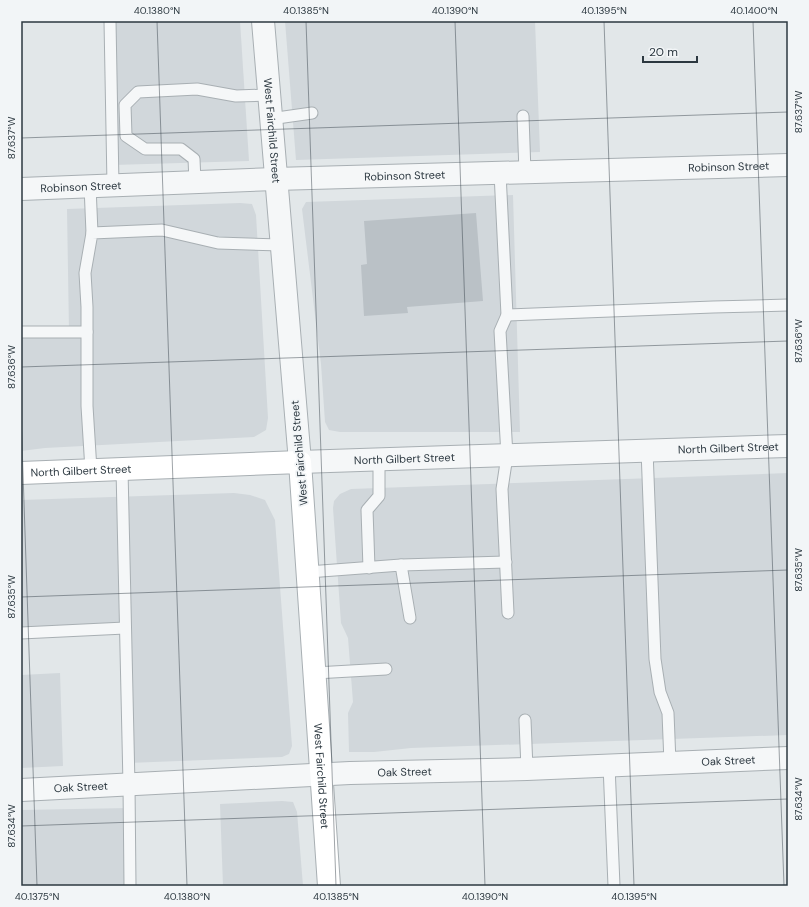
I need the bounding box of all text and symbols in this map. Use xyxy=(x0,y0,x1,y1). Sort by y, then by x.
text: 40.1380°N xyxy=(134,4,180,17)
text: 40.1385°N xyxy=(283,4,329,17)
text: 40.1390°N xyxy=(432,4,478,17)
text: 40.1395°N xyxy=(581,4,627,17)
text: 40.1400°N xyxy=(730,4,778,17)
scale bar xyxy=(643,38,697,64)
text: 20 m xyxy=(649,44,678,60)
street label: West Fairchild Street xyxy=(261,77,284,184)
text: 87.637°W xyxy=(792,90,805,133)
text: 87.637°W xyxy=(5,116,18,159)
street label: Robinson Street xyxy=(688,159,769,175)
street label: Robinson Street xyxy=(364,167,446,184)
street label: Robinson Street xyxy=(40,178,122,195)
text: 87.636°W xyxy=(792,319,805,363)
text: 87.636°W xyxy=(5,345,18,389)
street label: West Fairchild Street xyxy=(287,400,311,506)
street label: North Gilbert Street xyxy=(678,439,779,457)
street label: North Gilbert Street xyxy=(354,450,455,467)
street label: North Gilbert Street xyxy=(30,462,132,480)
text: 87.635°W xyxy=(792,548,805,592)
text: 87.635°W xyxy=(5,575,18,619)
street label: West Fairchild Street xyxy=(311,723,332,829)
street label: Oak Street xyxy=(701,752,756,769)
street label: Oak Street xyxy=(377,764,432,779)
text: 87.634°W xyxy=(792,777,805,821)
street label: Oak Street xyxy=(54,779,108,795)
text: 87.634°W xyxy=(5,804,18,848)
text: 40.1375°N xyxy=(15,890,59,903)
text: 40.1380°N xyxy=(164,890,210,903)
text: 40.1385°N xyxy=(313,890,359,903)
text: 40.1390°N xyxy=(462,890,508,903)
text: 40.1395°N xyxy=(611,890,657,903)

